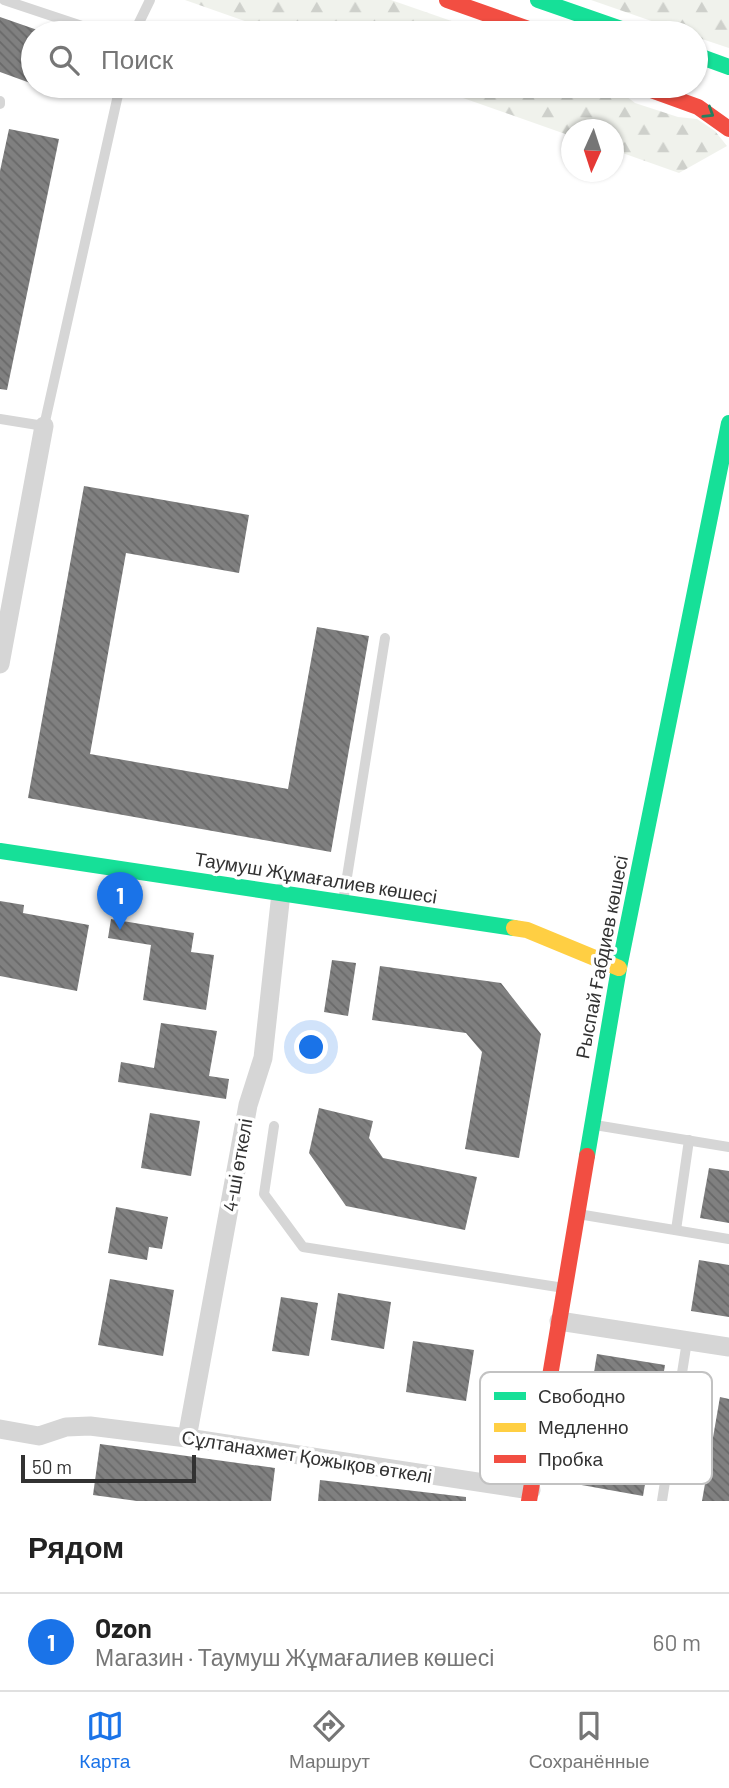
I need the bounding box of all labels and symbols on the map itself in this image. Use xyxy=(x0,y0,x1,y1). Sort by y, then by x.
one-way arrow xyxy=(702,104,715,117)
north arrow xyxy=(561,119,624,182)
street label: Таумуш Жұмағалиев көшесі xyxy=(193,846,439,908)
street label: Рыспай Ғабдиев көшесі xyxy=(570,853,632,1061)
pin: 1 xyxy=(97,872,143,930)
your location xyxy=(294,1030,328,1064)
street label: 4-ші өткелі xyxy=(217,1117,257,1213)
legend xyxy=(480,1372,712,1484)
text: Свободно xyxy=(538,1384,625,1407)
text: Медленно xyxy=(538,1415,628,1438)
street label: Сұлтанахмет Қожықов өткелі xyxy=(180,1425,434,1487)
text: Пробка xyxy=(538,1447,603,1470)
scale bar xyxy=(21,1452,196,1484)

